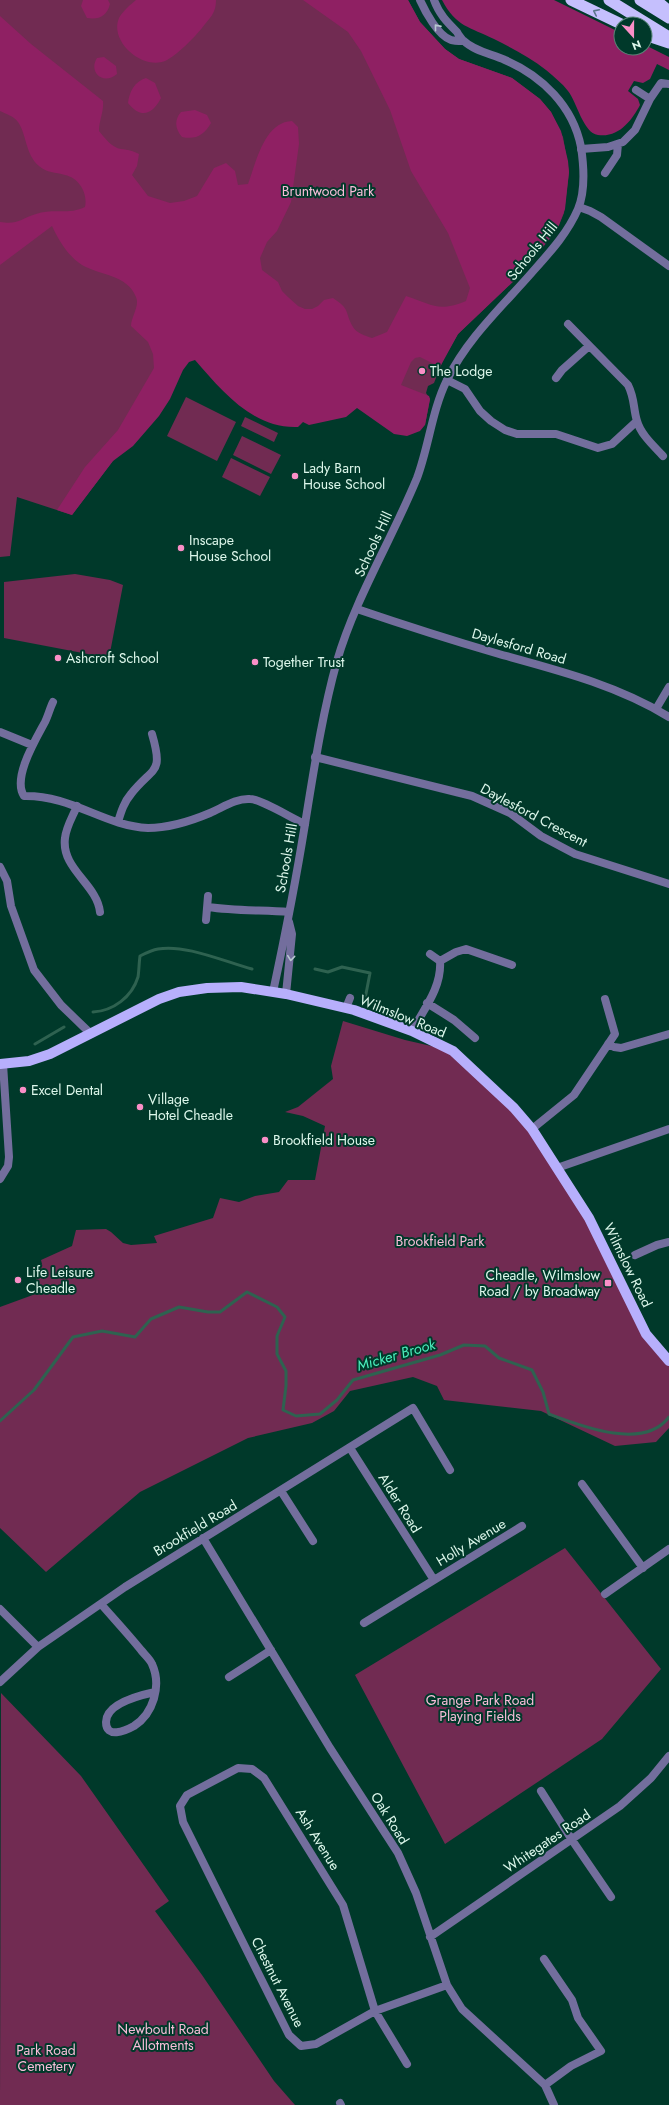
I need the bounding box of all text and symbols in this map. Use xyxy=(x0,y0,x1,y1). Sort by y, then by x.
one-way arrow xyxy=(593,9,600,17)
north arrow xyxy=(613,16,653,56)
one-way arrow xyxy=(434,25,441,32)
text: N xyxy=(630,36,644,54)
park label: Bruntwood Park xyxy=(282,181,375,201)
street label: Schools Hill xyxy=(502,217,562,285)
place label: The Lodge xyxy=(430,361,492,381)
marker: The Lodge xyxy=(417,366,427,376)
place label: Lady Barn House School xyxy=(303,458,385,494)
marker: Lady Barn House School xyxy=(290,471,300,481)
street label: Schools Hill xyxy=(349,508,397,580)
place label: Inscape House School xyxy=(189,530,271,566)
marker: Inscape House School xyxy=(176,543,186,553)
street label: Daylesford Road xyxy=(470,623,568,669)
place label: Ashcroft School xyxy=(66,648,159,668)
place label: Together Trust xyxy=(263,652,345,672)
marker: Ashcroft School xyxy=(53,653,63,663)
marker: Together Trust xyxy=(250,657,260,667)
street label: Daylesford Crescent xyxy=(477,778,592,852)
street label: Schools Hill xyxy=(270,822,302,894)
one-way arrow xyxy=(287,955,296,961)
street label: Wilmslow Road xyxy=(357,990,449,1042)
place label: Excel Dental xyxy=(31,1080,103,1100)
marker: Excel Dental xyxy=(18,1085,28,1095)
place label: Village Hotel Cheadle xyxy=(148,1089,233,1125)
marker: Village Hotel Cheadle xyxy=(135,1102,145,1112)
place label: Brookfield House xyxy=(273,1130,375,1150)
marker: Brookfield House xyxy=(260,1135,270,1145)
street label: Wilmslow Road xyxy=(599,1219,657,1311)
park label: Brookfield Park xyxy=(395,1231,485,1251)
place label: Life Leisure Cheadle xyxy=(26,1262,93,1298)
place label: Cheadle, Wilmslow Road / by Broadway xyxy=(479,1265,601,1301)
marker: Life Leisure Cheadle xyxy=(13,1275,23,1285)
marker: Cheadle, Wilmslow Road / by Broadway xyxy=(603,1278,613,1288)
water label: Micker Brook xyxy=(354,1333,438,1377)
street label: Alder Road xyxy=(374,1469,426,1537)
street label: Brookfield Road xyxy=(149,1495,241,1561)
street label: Holly Avenue xyxy=(432,1513,510,1571)
park label: Grange Park Road Playing Fields xyxy=(426,1690,534,1726)
street label: Oak Road xyxy=(366,1788,414,1848)
street label: Ash Avenue xyxy=(291,1804,345,1874)
street label: Whitegates Road xyxy=(500,1805,594,1877)
street label: Chestnut Avenue xyxy=(247,1933,309,2031)
park label: Newboult Road Allotments xyxy=(117,2019,209,2055)
park label: Park Road Cemetery xyxy=(16,2040,76,2076)

